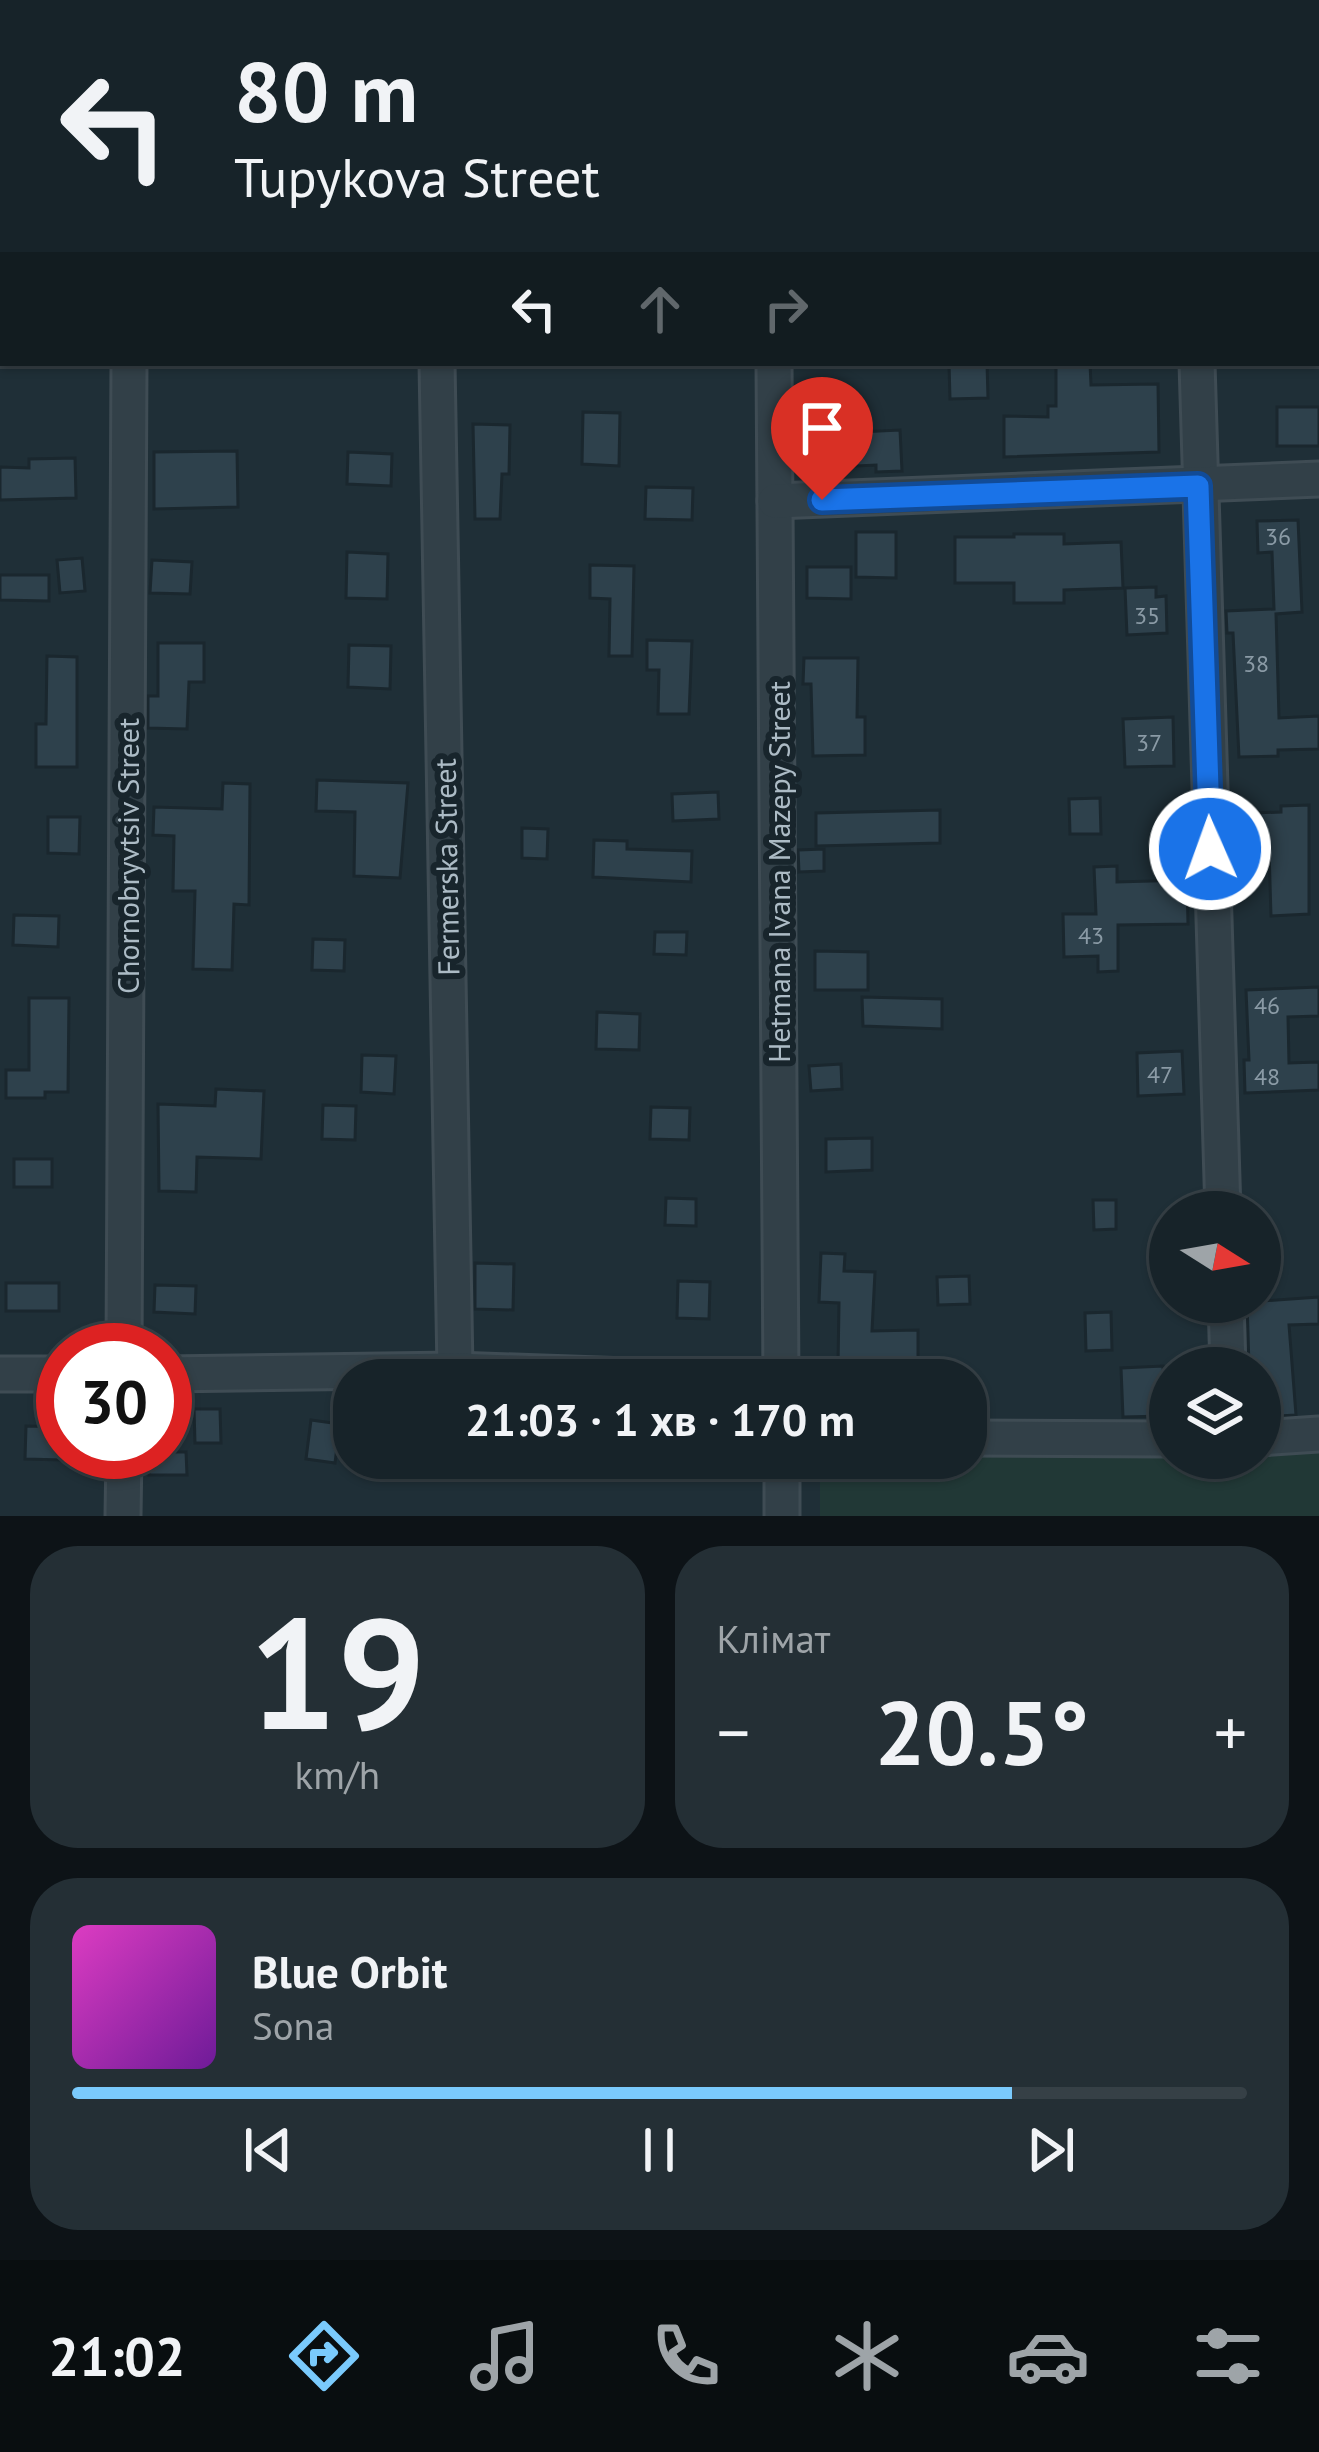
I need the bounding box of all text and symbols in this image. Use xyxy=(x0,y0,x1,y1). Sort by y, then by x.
text: 80 m xyxy=(234,36,418,145)
icon: left xyxy=(36,48,192,204)
text: Tupykova Street xyxy=(234,142,600,212)
icon: left xyxy=(501,276,567,342)
icon: ahead xyxy=(627,276,693,342)
icon: right xyxy=(753,276,819,342)
pin xyxy=(771,377,873,500)
icon: arrive xyxy=(789,395,855,461)
house number: 36 xyxy=(1265,521,1291,552)
house number: 35 xyxy=(1134,600,1160,631)
house number: 38 xyxy=(1243,648,1269,679)
street label: Hetmana Ivana Mazepy Street xyxy=(759,681,798,1063)
street label: Chornobryvtsiv Street xyxy=(108,718,147,994)
house number: 37 xyxy=(1136,727,1162,758)
street label: Fermerska Street xyxy=(425,758,467,976)
position arrow xyxy=(1147,786,1273,912)
house number: 43 xyxy=(1078,920,1104,951)
house number: 46 xyxy=(1254,990,1280,1021)
house number: 47 xyxy=(1147,1059,1173,1090)
house number: 48 xyxy=(1254,1061,1280,1092)
north arrow xyxy=(1149,1191,1281,1323)
map controls xyxy=(1149,1191,1281,1479)
speed limit sign: 30 xyxy=(36,1323,192,1479)
button: layers xyxy=(1149,1347,1281,1479)
text: 21:03 · 1 хв · 170 m xyxy=(465,1390,855,1448)
text: 19 xyxy=(249,1570,426,1772)
text: Клімат xyxy=(717,1613,830,1664)
text: 20.5° xyxy=(874,1673,1089,1790)
text: − xyxy=(717,1689,750,1774)
text: + xyxy=(1214,1689,1247,1774)
text: km/h xyxy=(295,1749,380,1800)
text: Blue Orbit xyxy=(252,1942,448,2000)
text: Sona xyxy=(252,2000,334,2051)
icon: previous xyxy=(235,2117,301,2183)
icon: pause xyxy=(626,2117,692,2183)
icon: next xyxy=(1018,2117,1084,2183)
icon: directions xyxy=(282,2314,366,2398)
icon: music xyxy=(463,2314,547,2398)
icon: phone xyxy=(644,2314,728,2398)
icon: climate xyxy=(825,2314,909,2398)
icon: car xyxy=(1006,2314,1090,2398)
icon: filters xyxy=(1186,2314,1270,2398)
text: 21:02 xyxy=(48,2321,185,2391)

